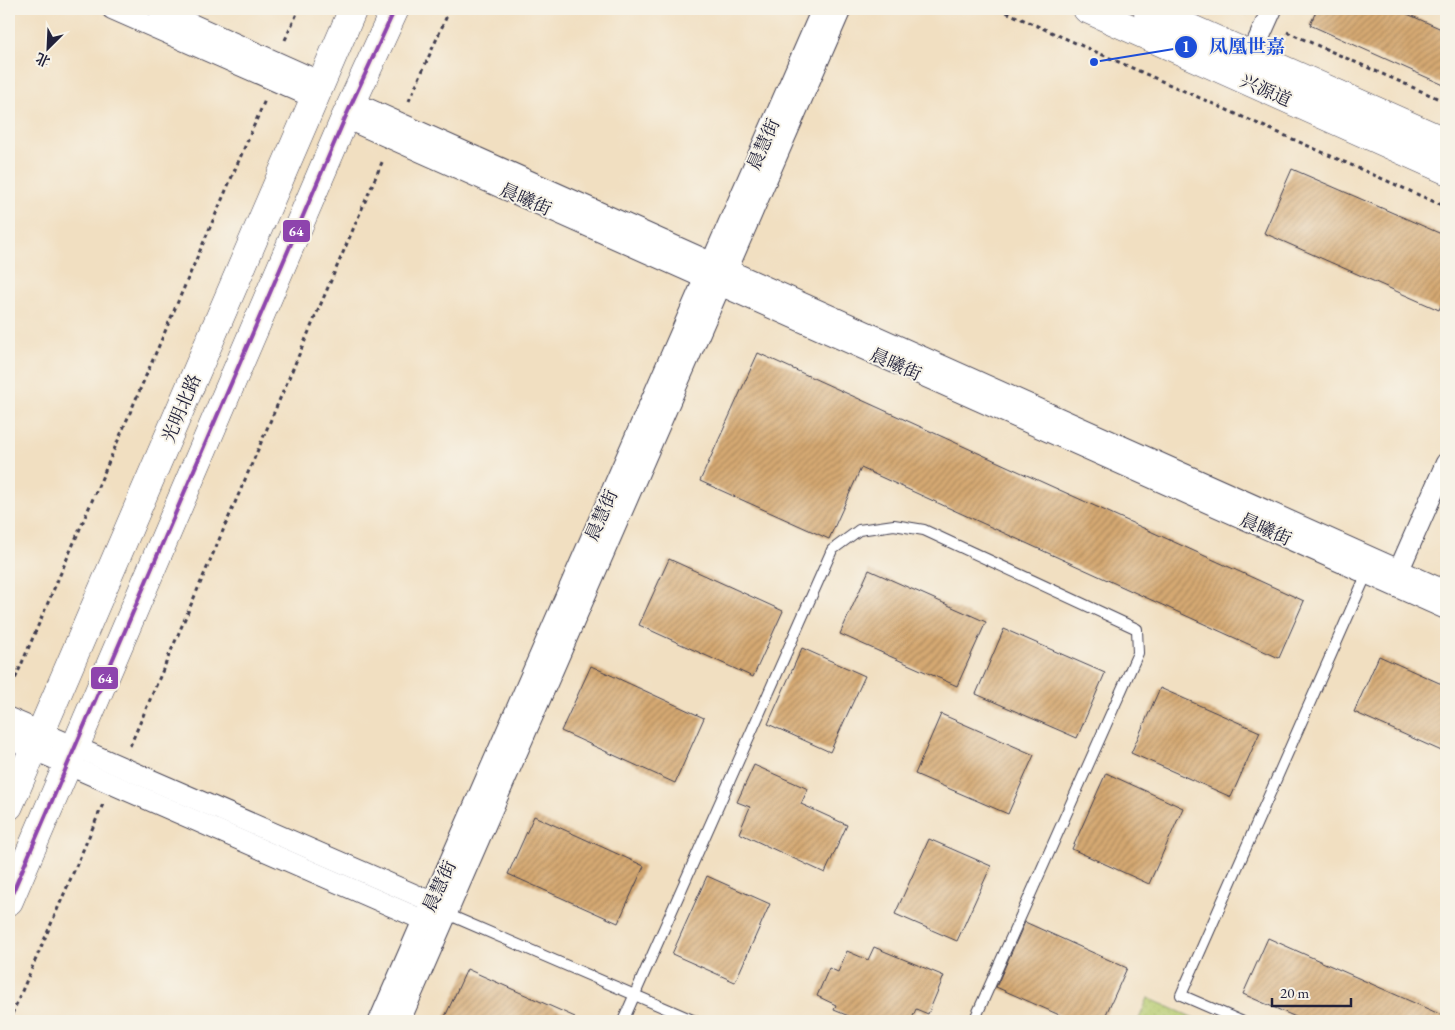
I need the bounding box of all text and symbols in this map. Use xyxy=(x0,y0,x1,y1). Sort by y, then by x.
north arrow xyxy=(22,22,72,72)
callout: 凤凰世嘉 xyxy=(1174,30,1295,64)
text: 凤凰世嘉 xyxy=(1209,34,1285,59)
text: 1 xyxy=(1182,37,1190,56)
text: 北 xyxy=(33,49,53,71)
street label: 兴源道 xyxy=(1237,69,1295,111)
street label: 晨慧街 xyxy=(742,115,784,173)
street label: 晨曦街 xyxy=(497,178,555,220)
line badge: 64 xyxy=(282,219,311,243)
text: 64 xyxy=(289,222,304,240)
street label: 晨曦街 xyxy=(867,343,925,385)
street label: 光明北路 xyxy=(156,370,206,446)
street label: 晨慧街 xyxy=(580,486,622,544)
street label: 晨曦街 xyxy=(1237,508,1295,550)
line badge: 64 xyxy=(90,666,119,690)
text: 64 xyxy=(98,669,113,687)
street label: 晨慧街 xyxy=(417,857,461,915)
scale bar xyxy=(1272,975,1351,1007)
text: 20 m xyxy=(1280,983,1309,1002)

